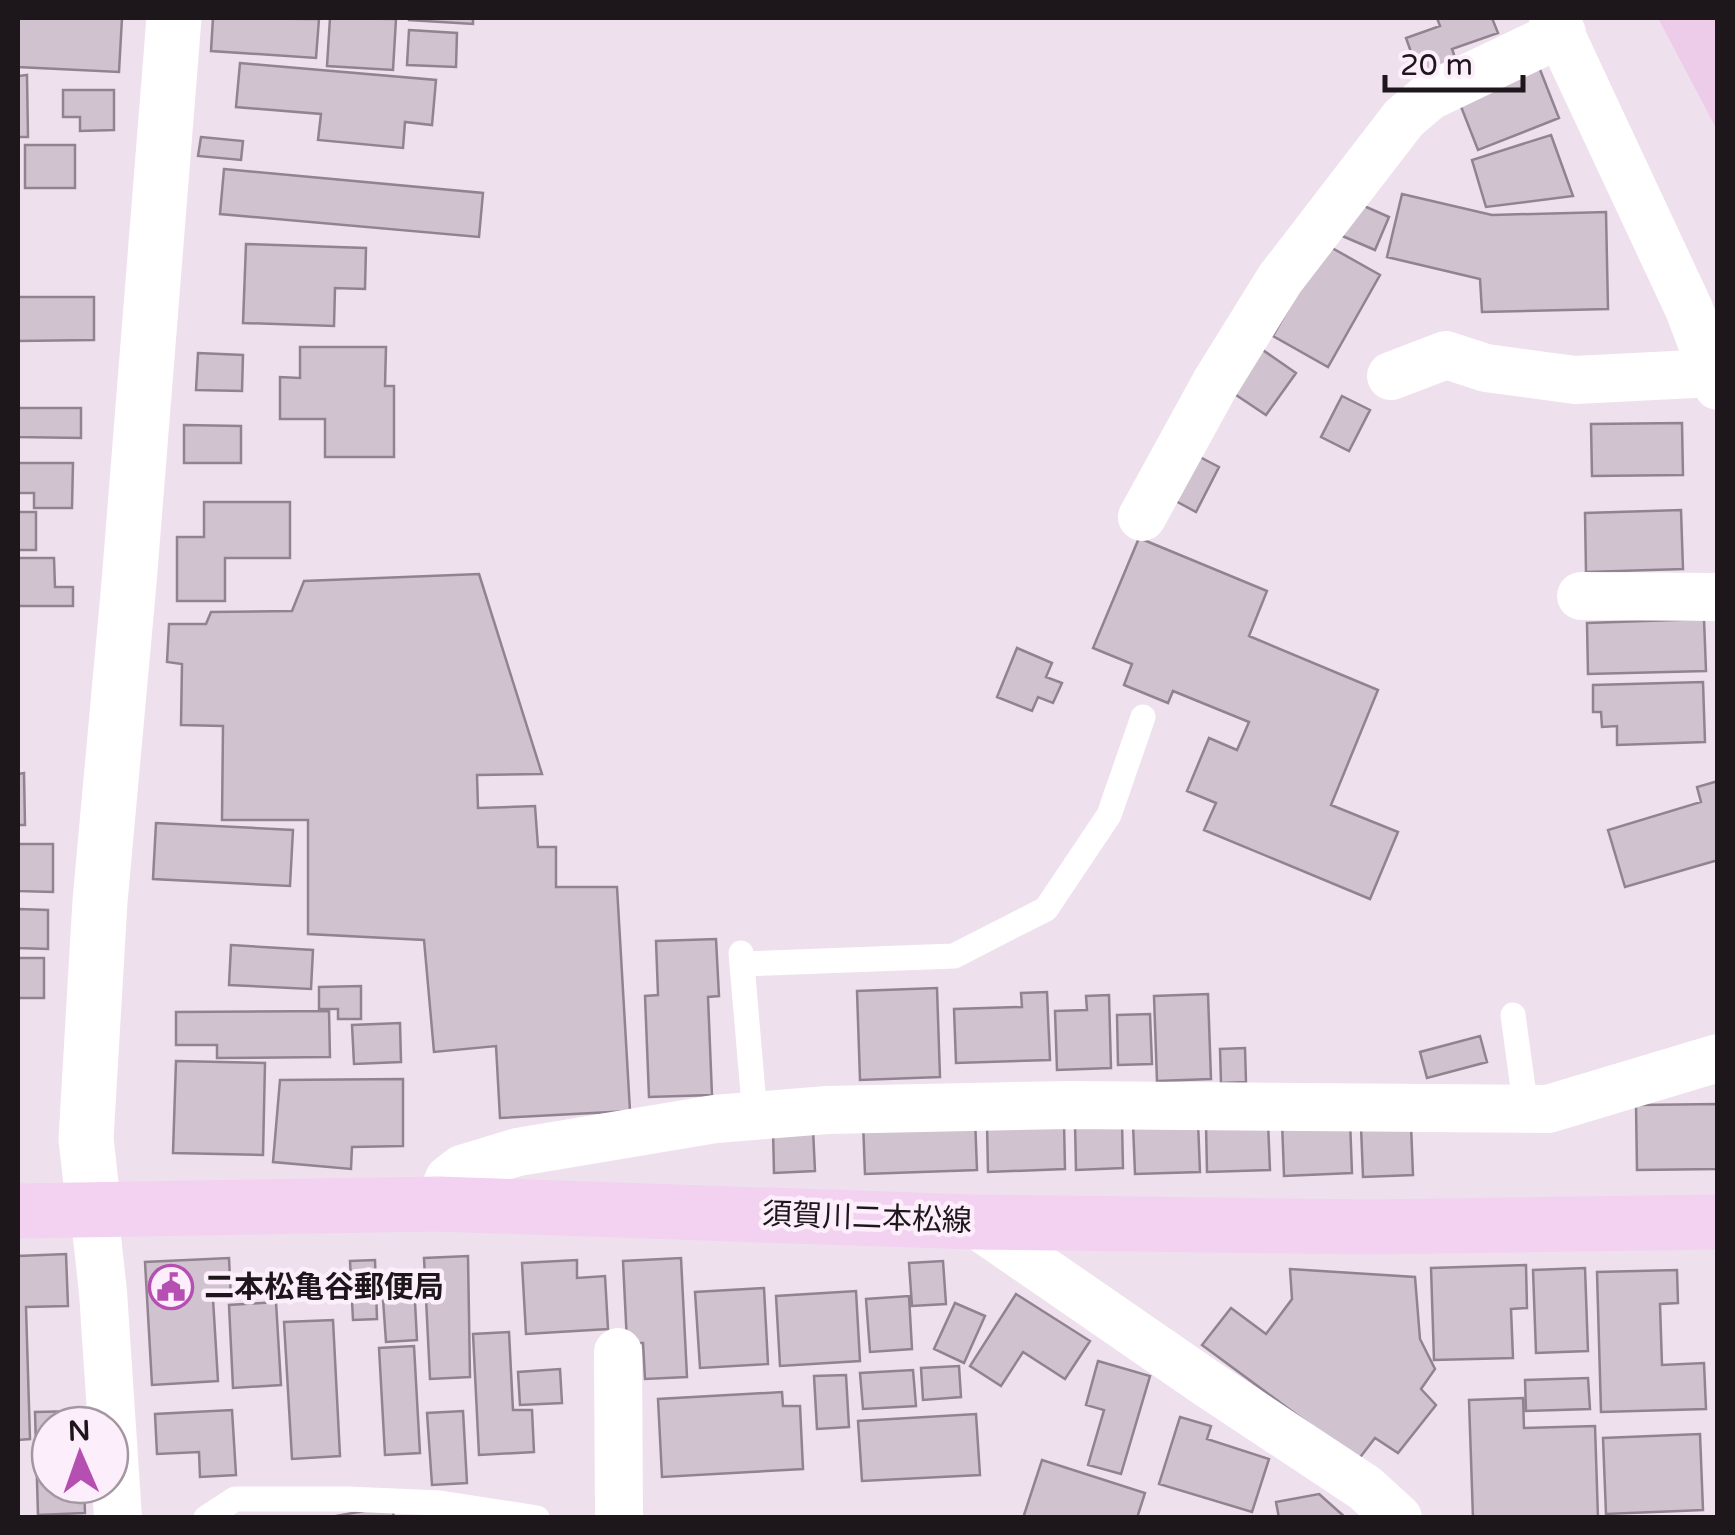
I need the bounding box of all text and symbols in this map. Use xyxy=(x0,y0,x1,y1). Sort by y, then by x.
scale bar xyxy=(1385,30,1522,92)
text: 20 m xyxy=(1400,47,1473,84)
street label: 須賀川二本松線 xyxy=(761,1196,973,1240)
public building icon: 二本松亀谷郵便局 xyxy=(148,1264,194,1310)
place label: 二本松亀谷郵便局 xyxy=(204,1269,444,1306)
north arrow xyxy=(30,1405,130,1505)
text: N xyxy=(67,1414,91,1448)

